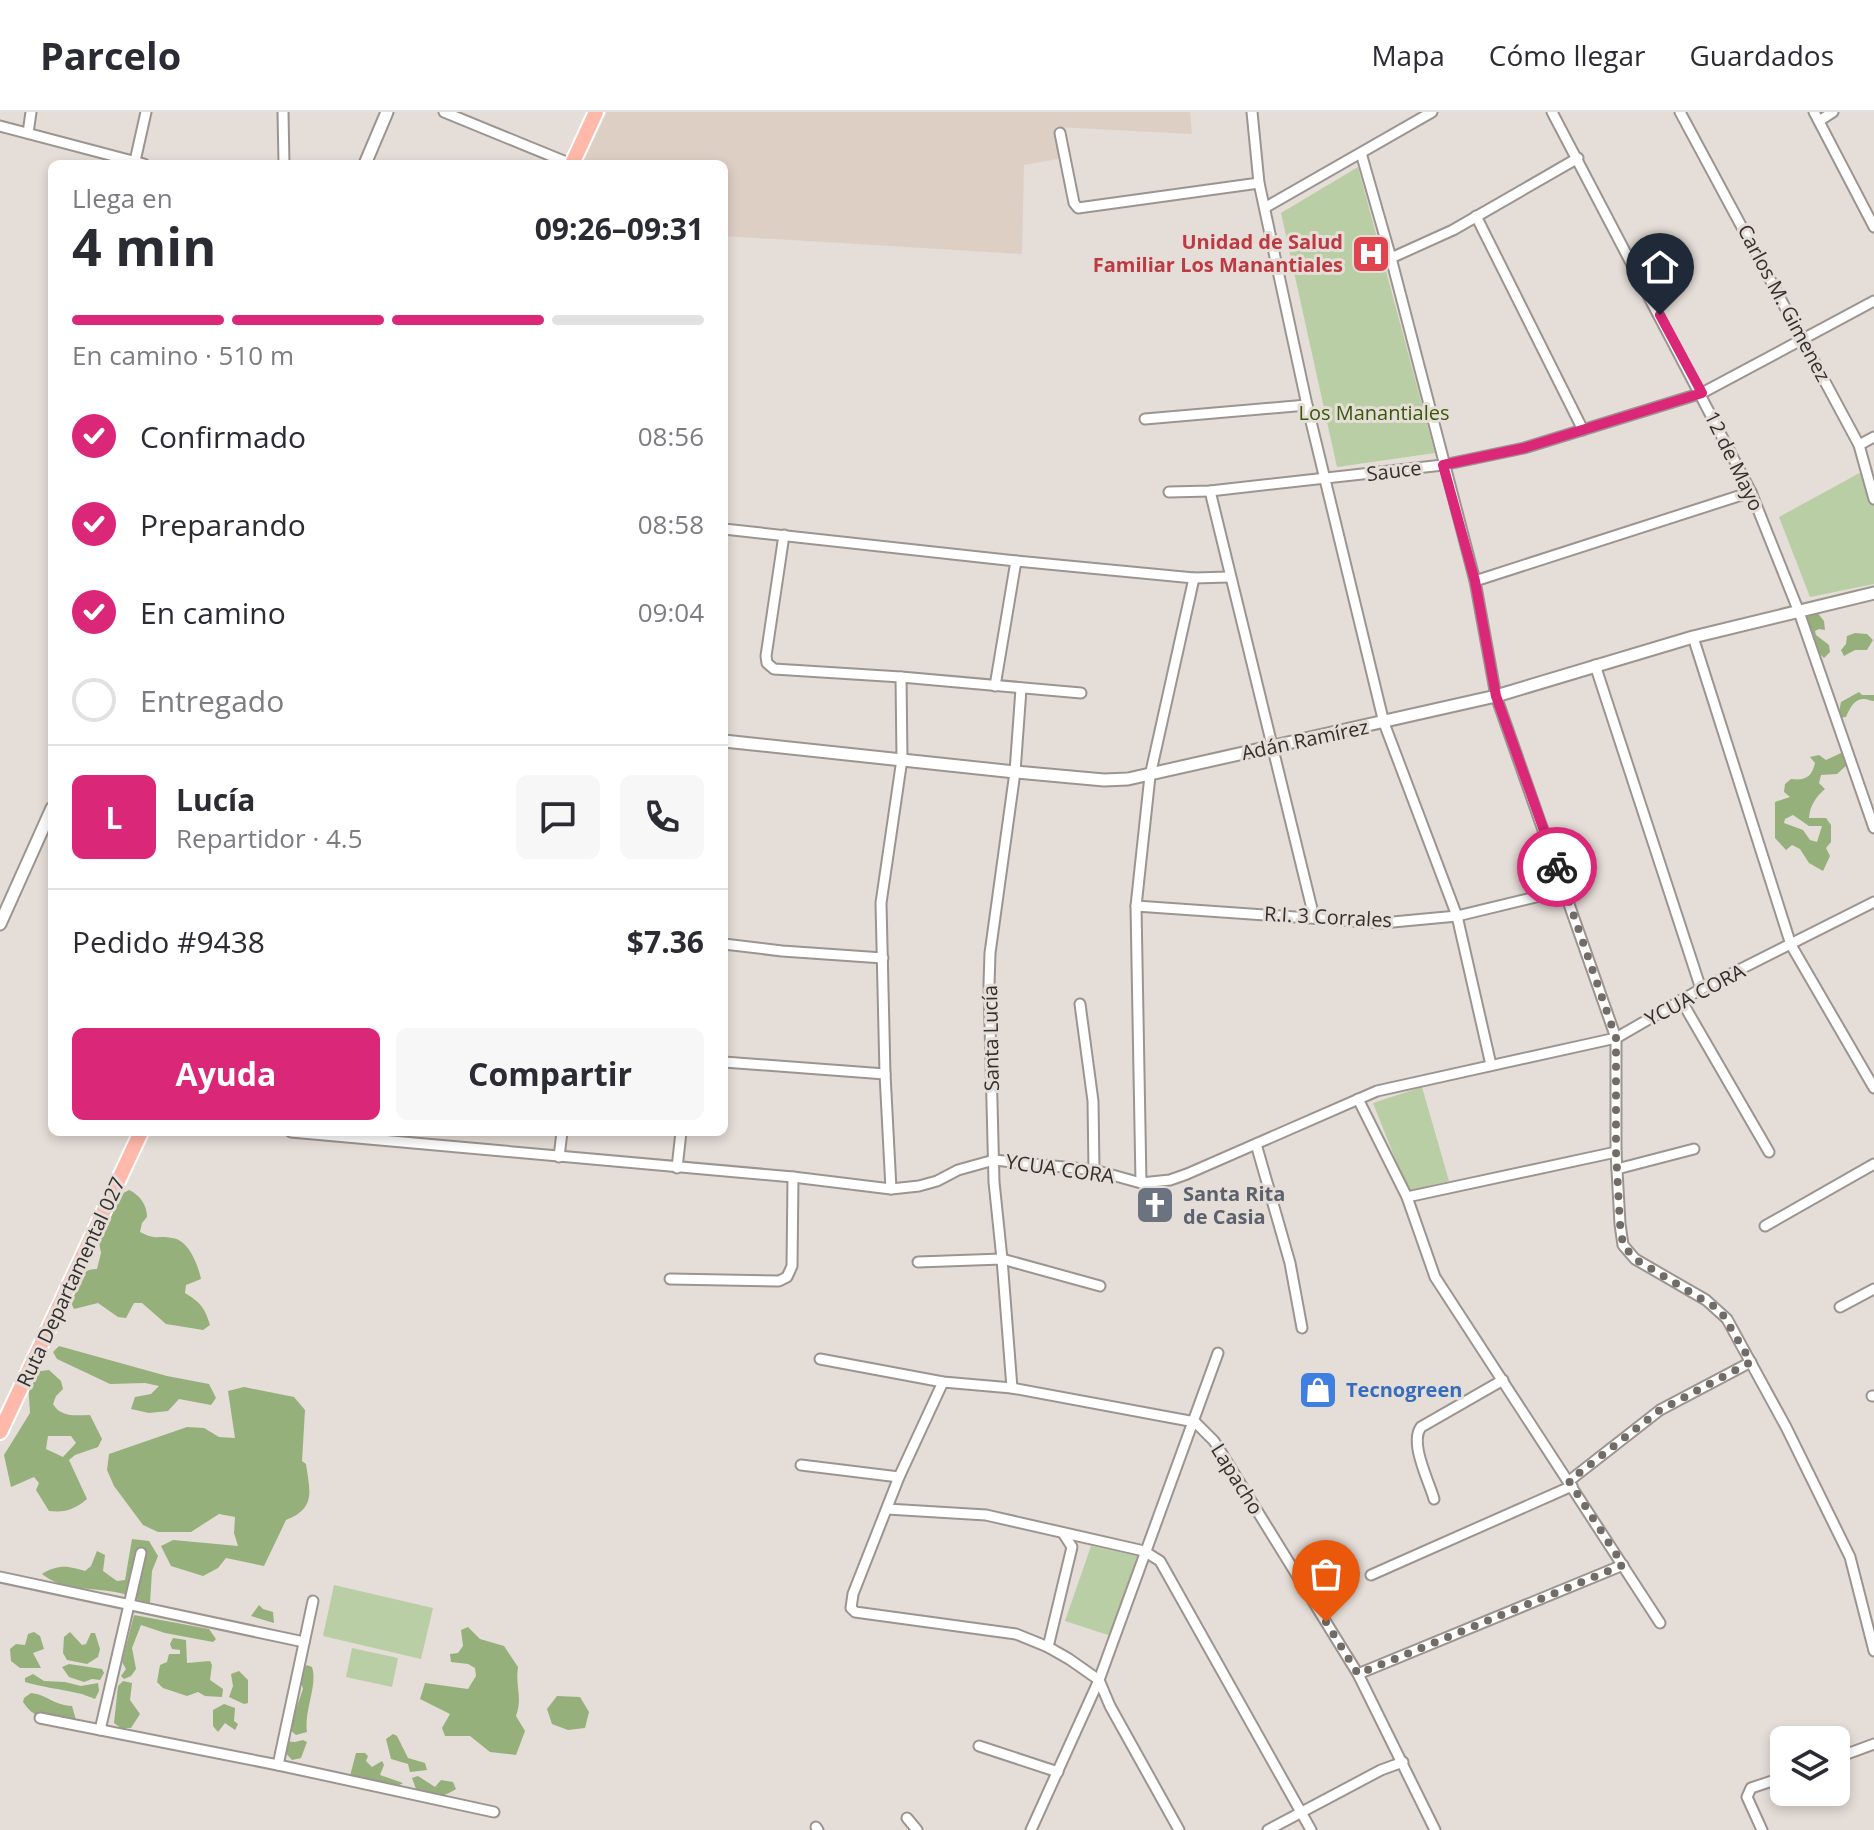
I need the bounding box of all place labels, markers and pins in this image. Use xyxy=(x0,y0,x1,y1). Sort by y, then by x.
place label: Unidad de Salud Familiar Los Manantiales xyxy=(1093,228,1343,278)
hospital icon: Unidad de Salud Familiar Los Manantiales xyxy=(1350,233,1392,275)
pin xyxy=(1626,233,1694,315)
place label: Santa Rita de Casia xyxy=(1183,1180,1285,1230)
church icon: Santa Rita de Casia xyxy=(1134,1184,1176,1226)
shop icon: Tecnogreen xyxy=(1297,1369,1339,1411)
place label: Tecnogreen xyxy=(1346,1376,1462,1403)
pin xyxy=(1292,1540,1360,1622)

